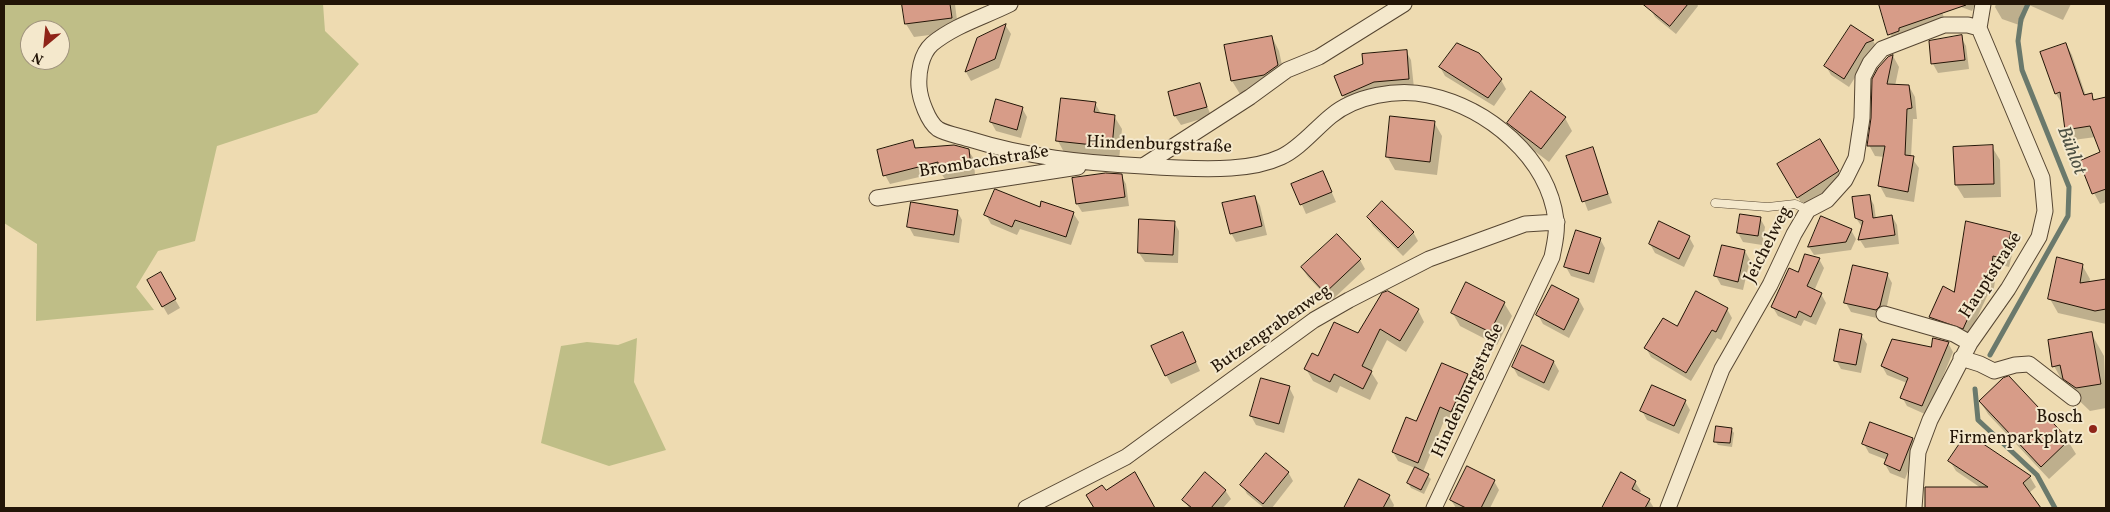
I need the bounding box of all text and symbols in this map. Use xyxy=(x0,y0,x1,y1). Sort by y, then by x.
north arrow xyxy=(20,20,70,70)
text: N xyxy=(29,47,47,69)
water label: Bühlot xyxy=(2050,124,2090,178)
street label: Hindenburgstraße xyxy=(1086,133,1232,159)
street label: Brombachstraße xyxy=(918,142,1050,184)
street label: Jeichelweg xyxy=(1740,203,1798,287)
street label: Hauptstraße xyxy=(1956,229,2028,323)
street label: Butzengrabenweg xyxy=(1208,281,1336,379)
street label: Hindenburgstraße xyxy=(1428,320,1510,462)
place label: Bosch Firmenparkplatz xyxy=(1949,408,2083,450)
marker: Bosch Firmenparkplatz xyxy=(2087,423,2099,435)

